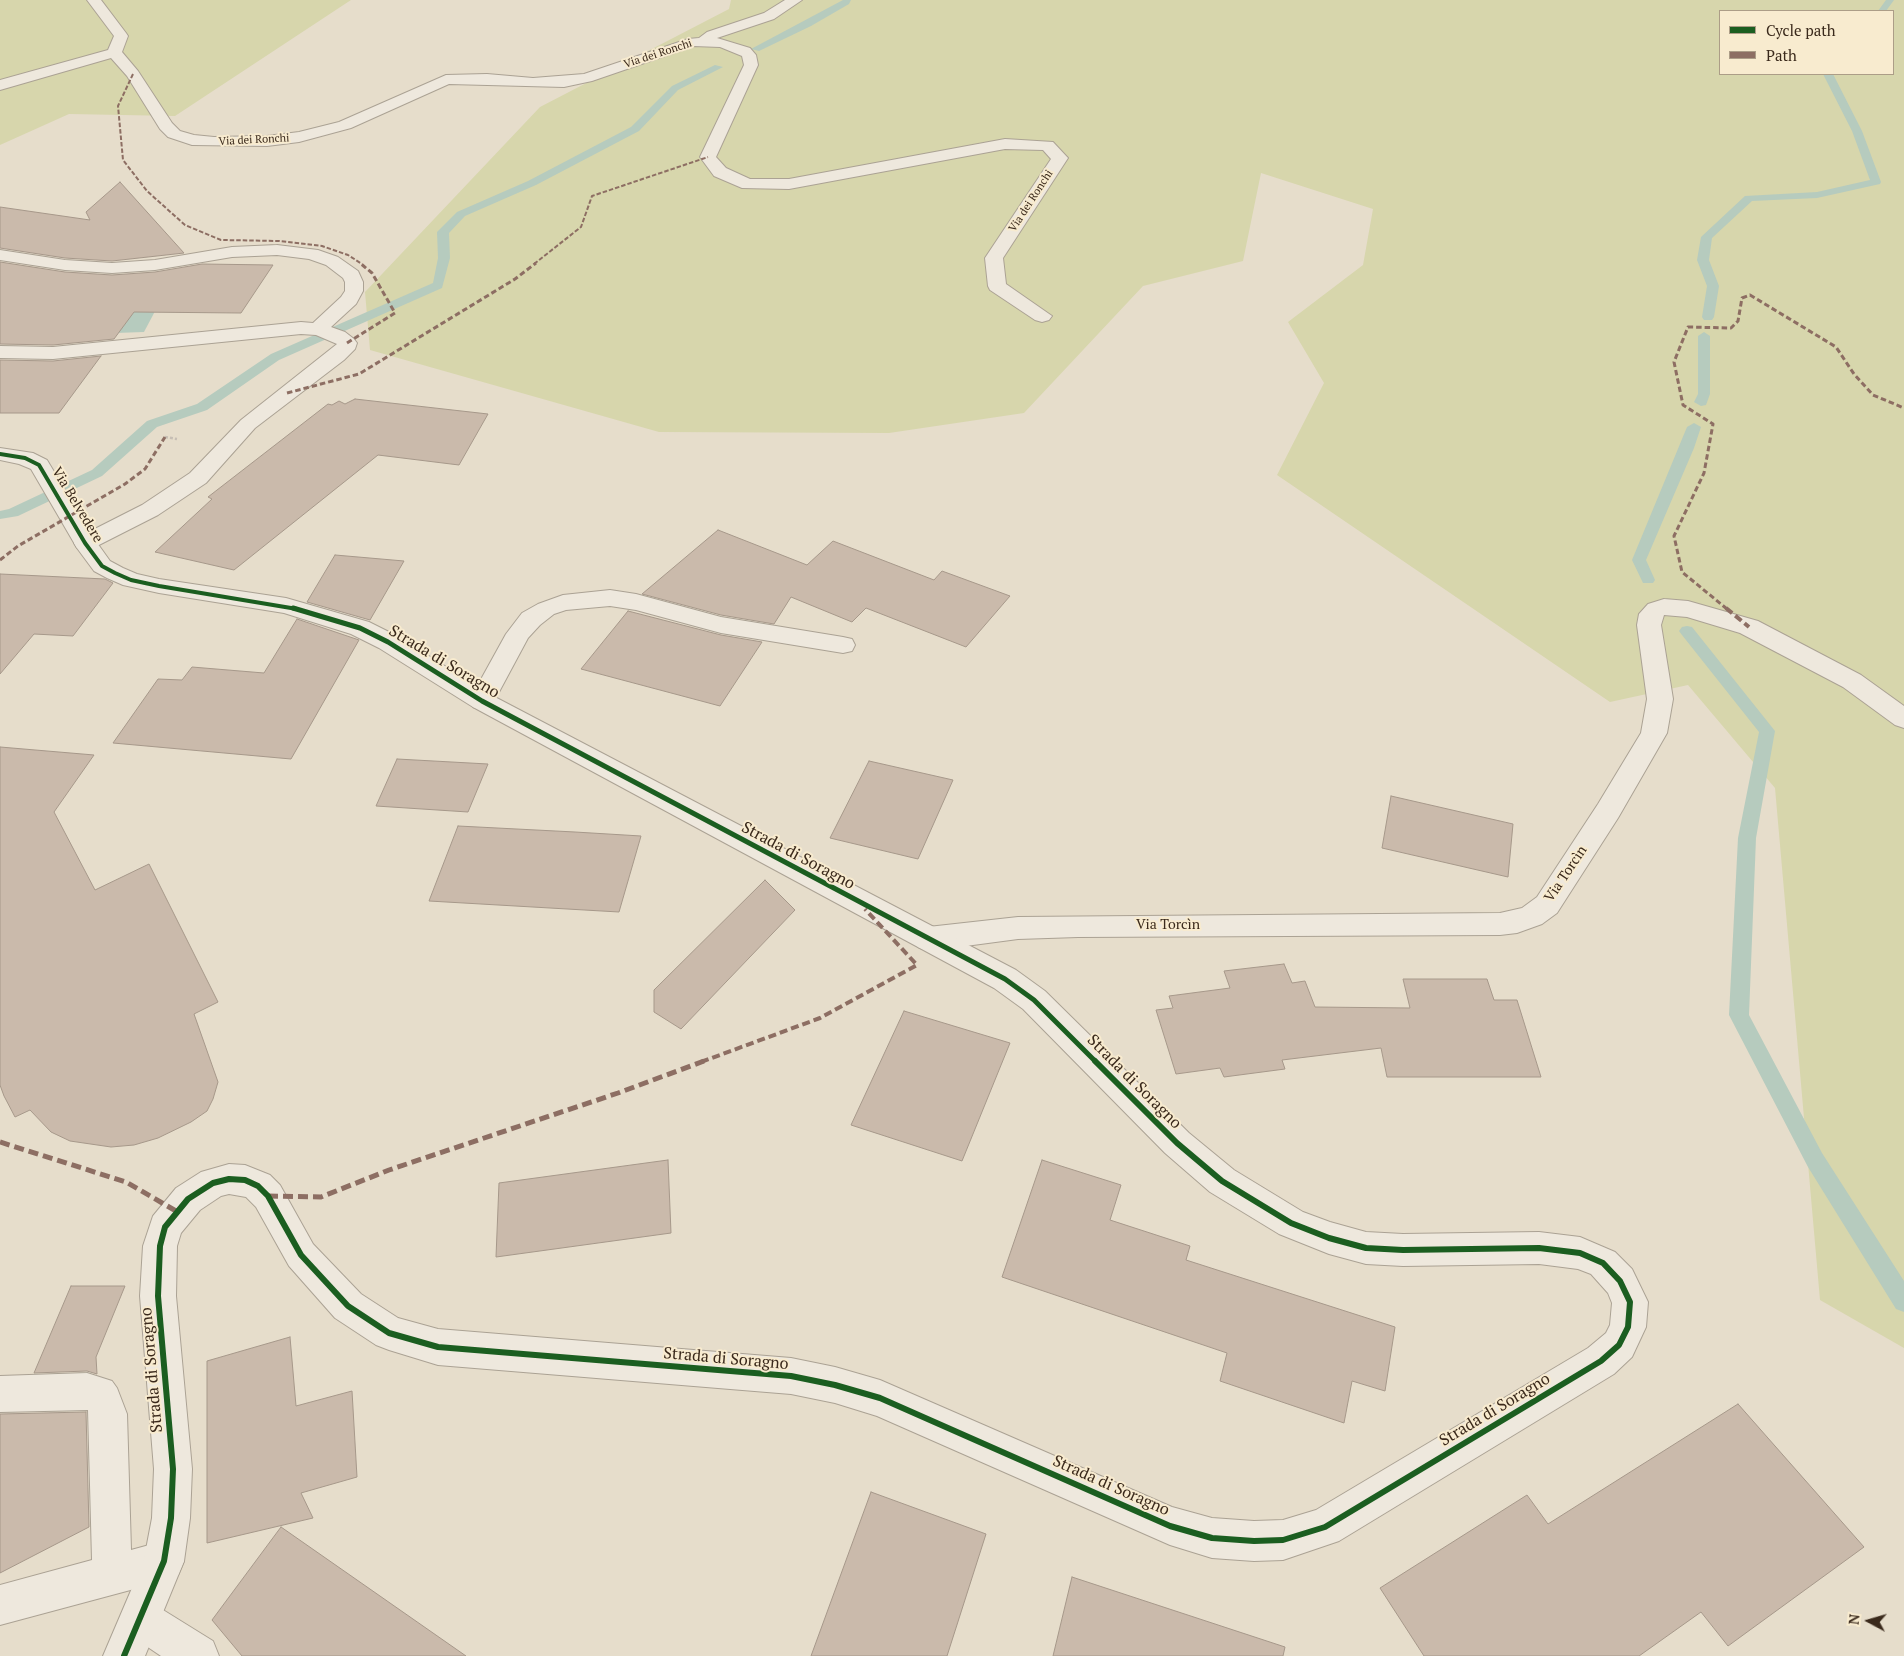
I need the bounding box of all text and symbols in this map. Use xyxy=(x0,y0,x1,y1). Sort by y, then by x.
legend xyxy=(1719,10,1894,75)
text: Cycle path xyxy=(1766,20,1836,40)
street label: Via dei Ronchi xyxy=(622,37,694,71)
text: Path xyxy=(1766,45,1797,65)
street label: Via dei Ronchi xyxy=(218,132,290,148)
street label: Via dei Ronchi xyxy=(1006,168,1056,234)
street label: Via Belvedere xyxy=(48,464,106,546)
street label: Strada di Soragno xyxy=(385,621,503,703)
street label: Strada di Soragno xyxy=(738,818,858,894)
street label: Via Torcìn xyxy=(1541,843,1591,905)
street label: Via Torcìn xyxy=(1136,917,1200,933)
street label: Strada di Soragno xyxy=(1083,1031,1185,1133)
street label: Strada di Soragno xyxy=(137,1307,167,1433)
street label: Strada di Soragno xyxy=(663,1344,789,1374)
street label: Strada di Soragno xyxy=(1436,1369,1554,1451)
street label: Strada di Soragno xyxy=(1050,1452,1172,1520)
north arrow xyxy=(1844,1596,1894,1646)
text: N xyxy=(1844,1613,1864,1626)

